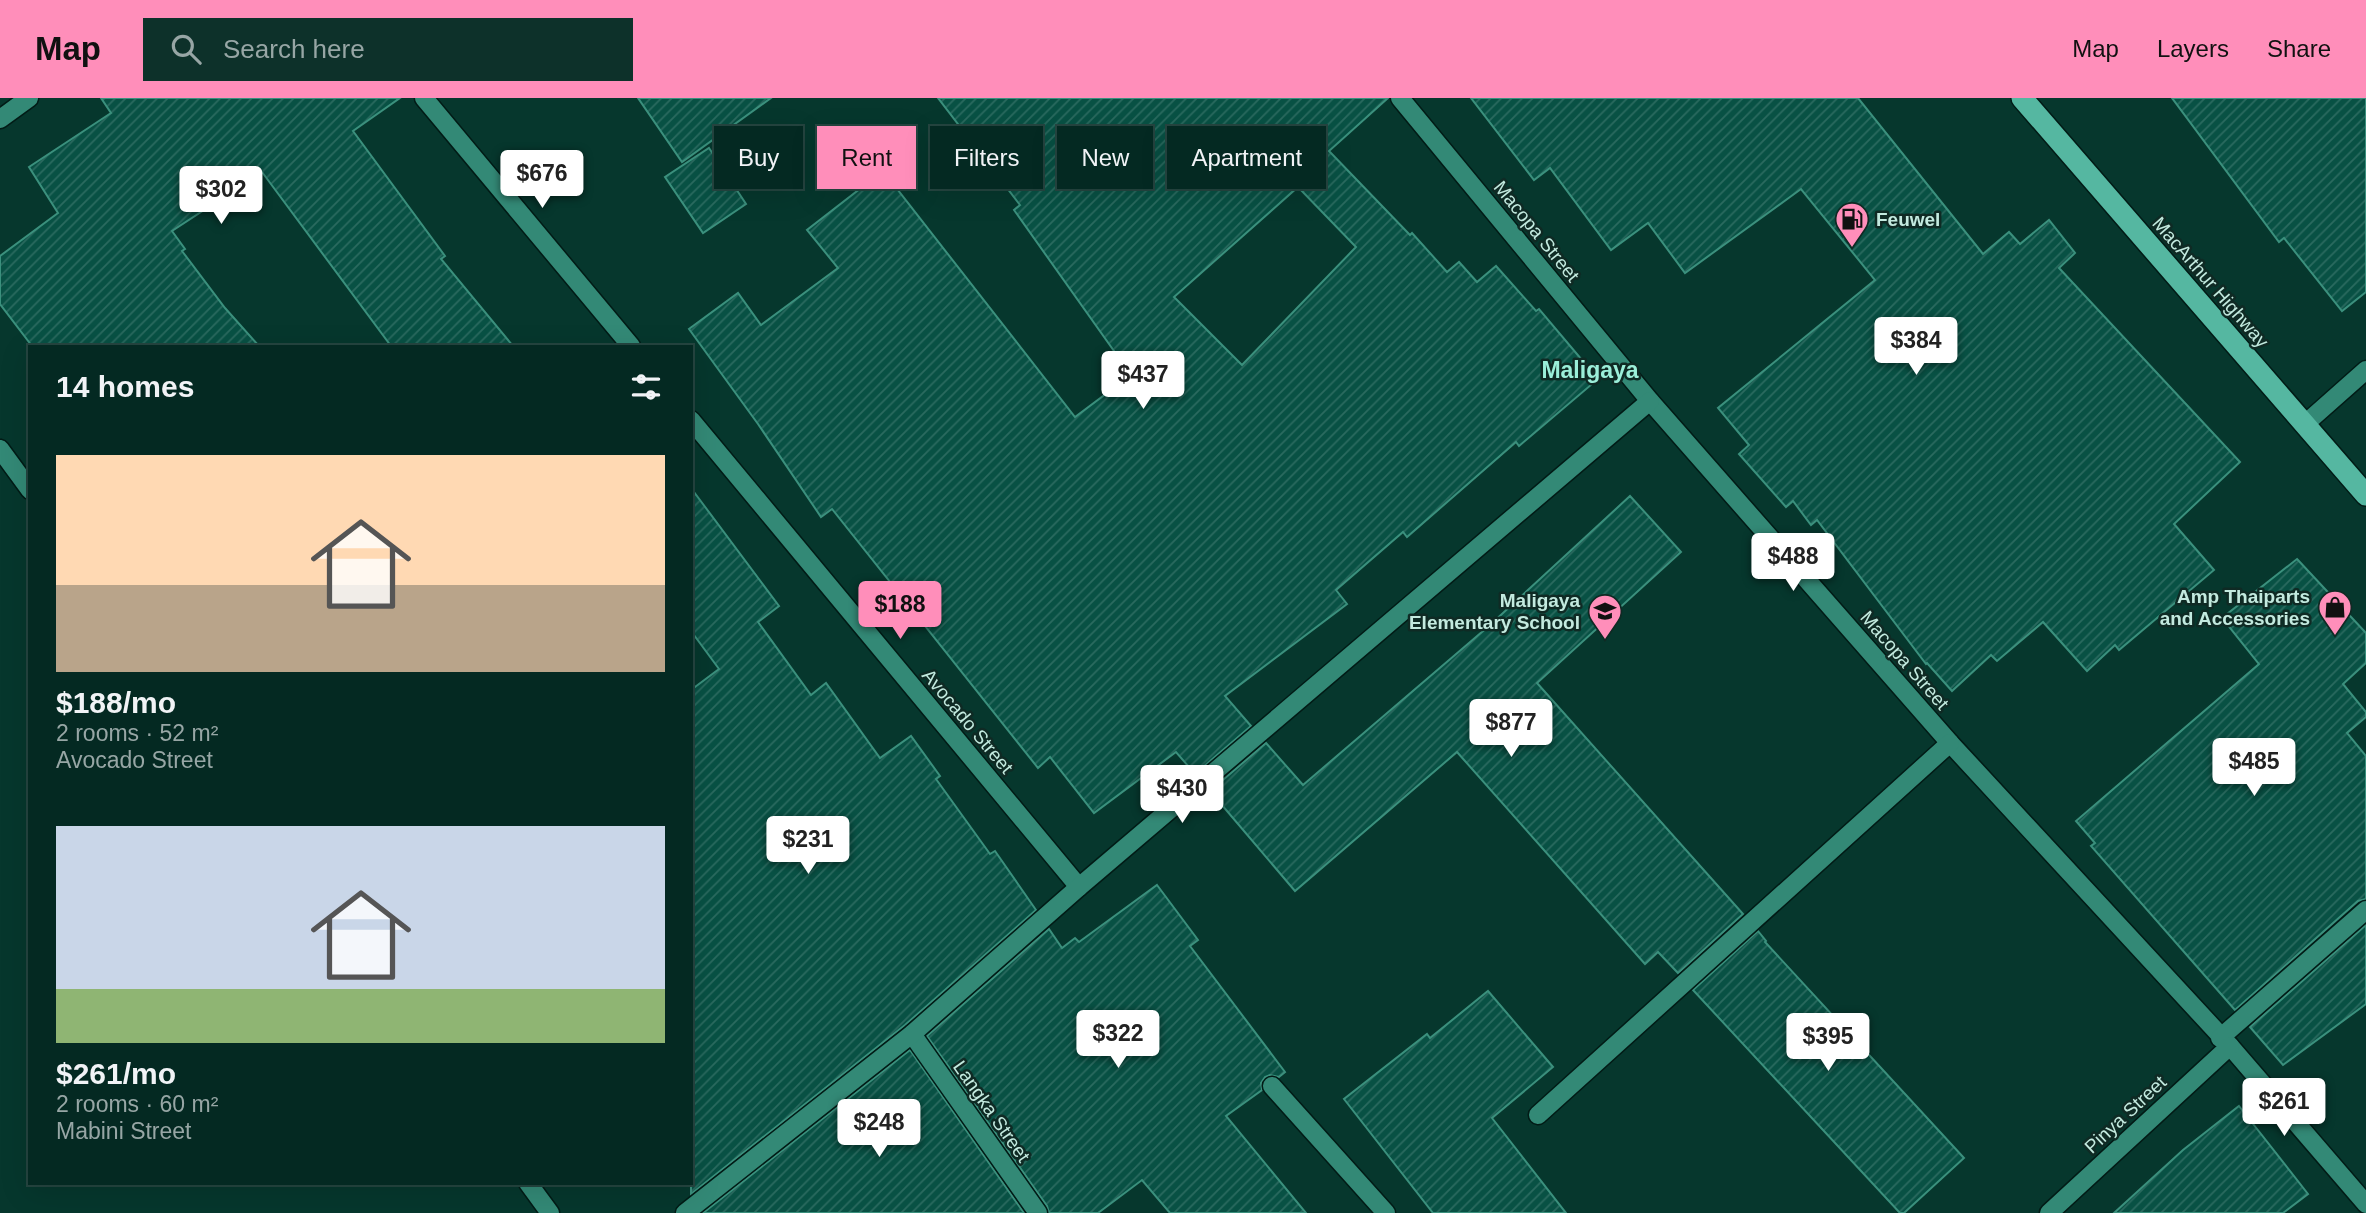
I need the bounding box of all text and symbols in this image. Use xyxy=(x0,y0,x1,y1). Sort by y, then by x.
search box xyxy=(143,18,633,81)
text: Map xyxy=(35,30,101,67)
icon: search xyxy=(167,30,205,68)
text: Search here xyxy=(223,34,365,64)
text: Map xyxy=(2072,35,2119,62)
text: Layers xyxy=(2157,35,2229,62)
text: Share xyxy=(2267,35,2331,62)
chip: Buy xyxy=(714,126,803,189)
chip: Rent xyxy=(817,126,916,189)
chip: Filters xyxy=(930,126,1043,189)
chip: New xyxy=(1057,126,1153,189)
chip: Apartment xyxy=(1167,126,1326,189)
pin: $676 xyxy=(501,150,583,210)
text: $676 xyxy=(516,160,568,186)
pin: $302 xyxy=(180,166,262,226)
text: $302 xyxy=(195,176,247,202)
street label: Macopa Street xyxy=(1490,177,1584,286)
fuel station icon: Feuwel xyxy=(1833,200,1871,249)
place label: Feuwel xyxy=(1876,209,1940,230)
street label: MacArthur Highway xyxy=(2148,213,2273,352)
pin: $384 xyxy=(1875,317,1957,377)
text: $384 xyxy=(1890,327,1942,353)
pin: $437 xyxy=(1102,352,1184,411)
district label: Maligaya xyxy=(1541,357,1639,383)
text: $437 xyxy=(1117,361,1169,387)
icon: filters xyxy=(627,368,665,406)
text: 14 homes xyxy=(56,370,194,403)
icon: home xyxy=(298,501,424,627)
pin: $488 xyxy=(1752,533,1834,593)
text: $488 xyxy=(1767,543,1819,569)
pin: $188 xyxy=(859,582,941,641)
place label: Amp Thaiparts and Accessories xyxy=(2160,586,2310,629)
shop icon: Amp Thaiparts and Accessories xyxy=(2316,588,2354,637)
place label: Maligaya Elementary School xyxy=(1409,590,1580,633)
text: $188 xyxy=(874,591,926,617)
school or university icon: Maligaya Elementary School xyxy=(1586,592,1624,641)
street label: Macopa Street xyxy=(1856,607,1954,714)
street label: Avocado Street xyxy=(918,665,1018,778)
text: $188/mo xyxy=(56,686,176,719)
pin: $877 xyxy=(1470,700,1552,759)
text: $877 xyxy=(1485,709,1537,735)
text: 2 rooms · 52 m² xyxy=(56,720,218,746)
pin: $485 xyxy=(2213,738,2295,798)
text: Avocado Street xyxy=(56,747,213,773)
text: $485 xyxy=(2228,748,2280,774)
pin: $430 xyxy=(1141,766,1223,825)
text: $430 xyxy=(1156,775,1208,801)
pin: $231 xyxy=(767,816,849,876)
text: $231 xyxy=(782,826,834,852)
icon: home xyxy=(298,872,424,998)
pin: $322 xyxy=(1077,1010,1159,1070)
pin: $395 xyxy=(1787,1014,1869,1073)
text: $322 xyxy=(1092,1020,1144,1046)
text: $395 xyxy=(1802,1023,1854,1049)
text: $261/mo xyxy=(56,1057,176,1090)
street label: Langka Street xyxy=(949,1057,1035,1166)
street label: Pinya Street xyxy=(2080,1071,2171,1157)
pin: $261 xyxy=(2243,1079,2325,1138)
text: $261 xyxy=(2258,1088,2310,1114)
text: 2 rooms · 60 m² xyxy=(56,1091,218,1117)
pin: $248 xyxy=(838,1100,920,1159)
text: $248 xyxy=(853,1109,905,1135)
text: Mabini Street xyxy=(56,1118,192,1144)

